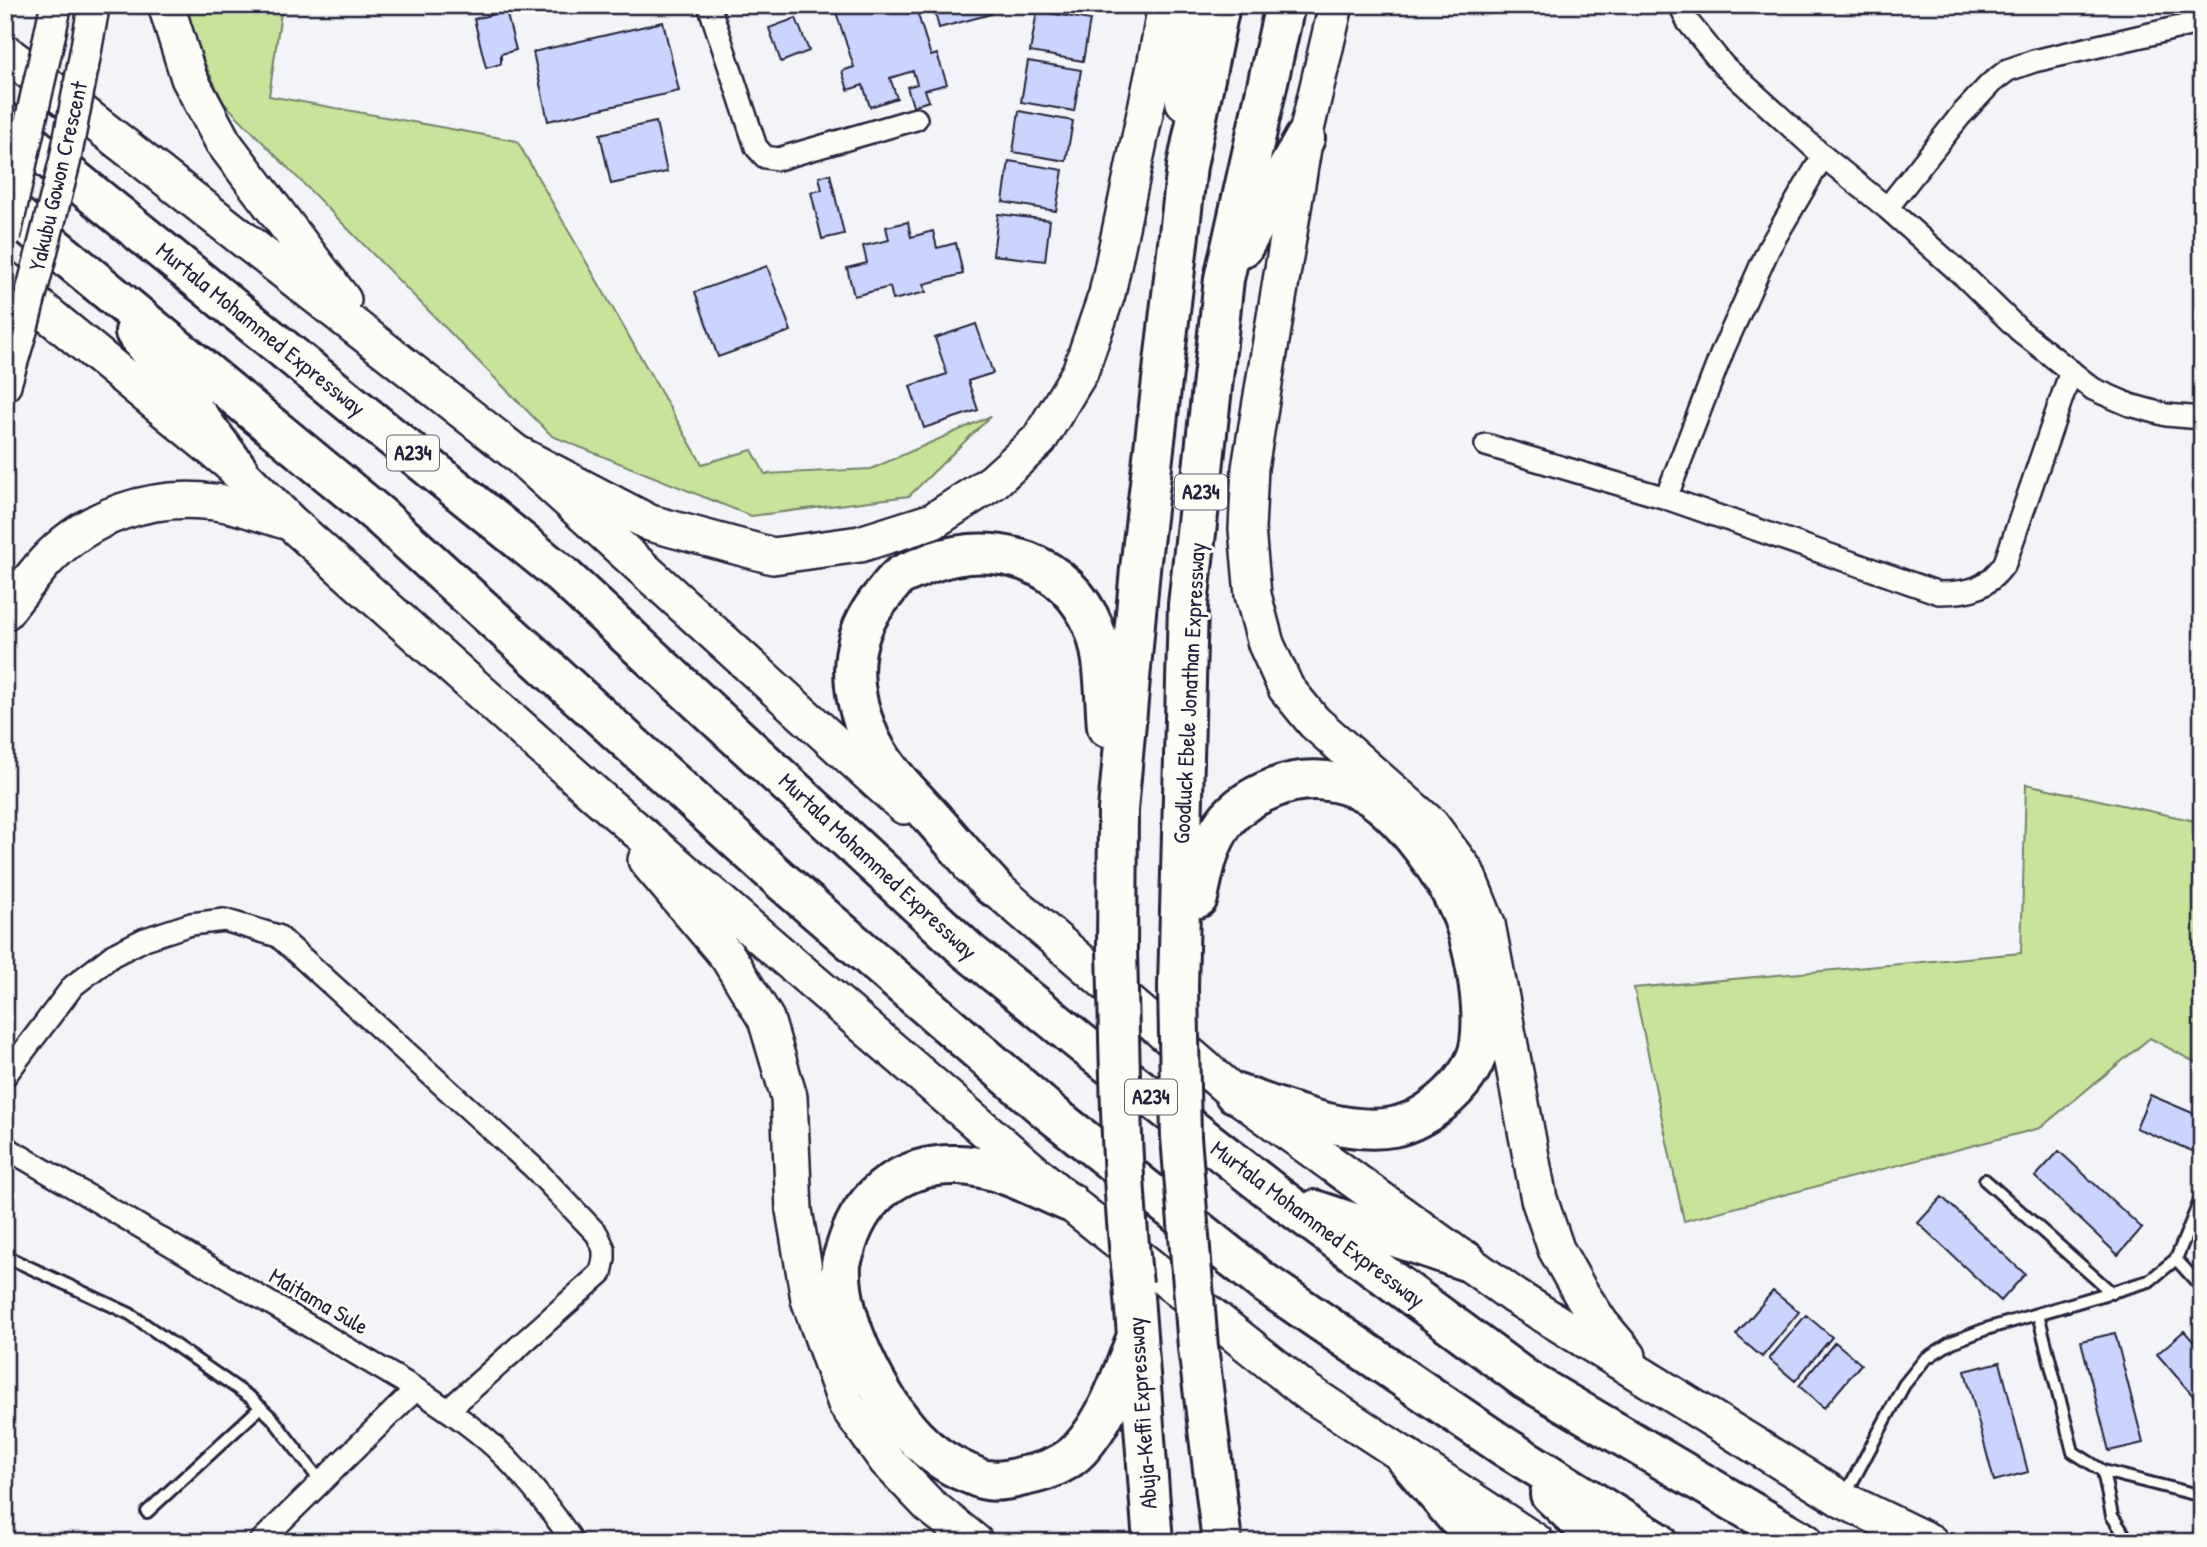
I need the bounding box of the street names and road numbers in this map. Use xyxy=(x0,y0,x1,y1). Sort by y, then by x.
street label: Yakubu Gowon Crescent xyxy=(21,77,95,274)
street label: Murtala Mohammed Expressway xyxy=(150,234,373,423)
road number: A234 xyxy=(387,435,439,470)
road number: A234 xyxy=(1175,475,1227,510)
street label: Goodluck Ebele Jonathan Expressway xyxy=(1165,541,1212,845)
street label: Murtala Mohammed Expressway xyxy=(772,765,984,966)
road number: A234 xyxy=(1125,1080,1177,1114)
street label: Murtala Mohammed Expressway xyxy=(1205,1133,1432,1315)
street label: Maitama Sule xyxy=(264,1260,375,1341)
street label: Abuja-Keffi Expressway xyxy=(1119,1316,1164,1510)

